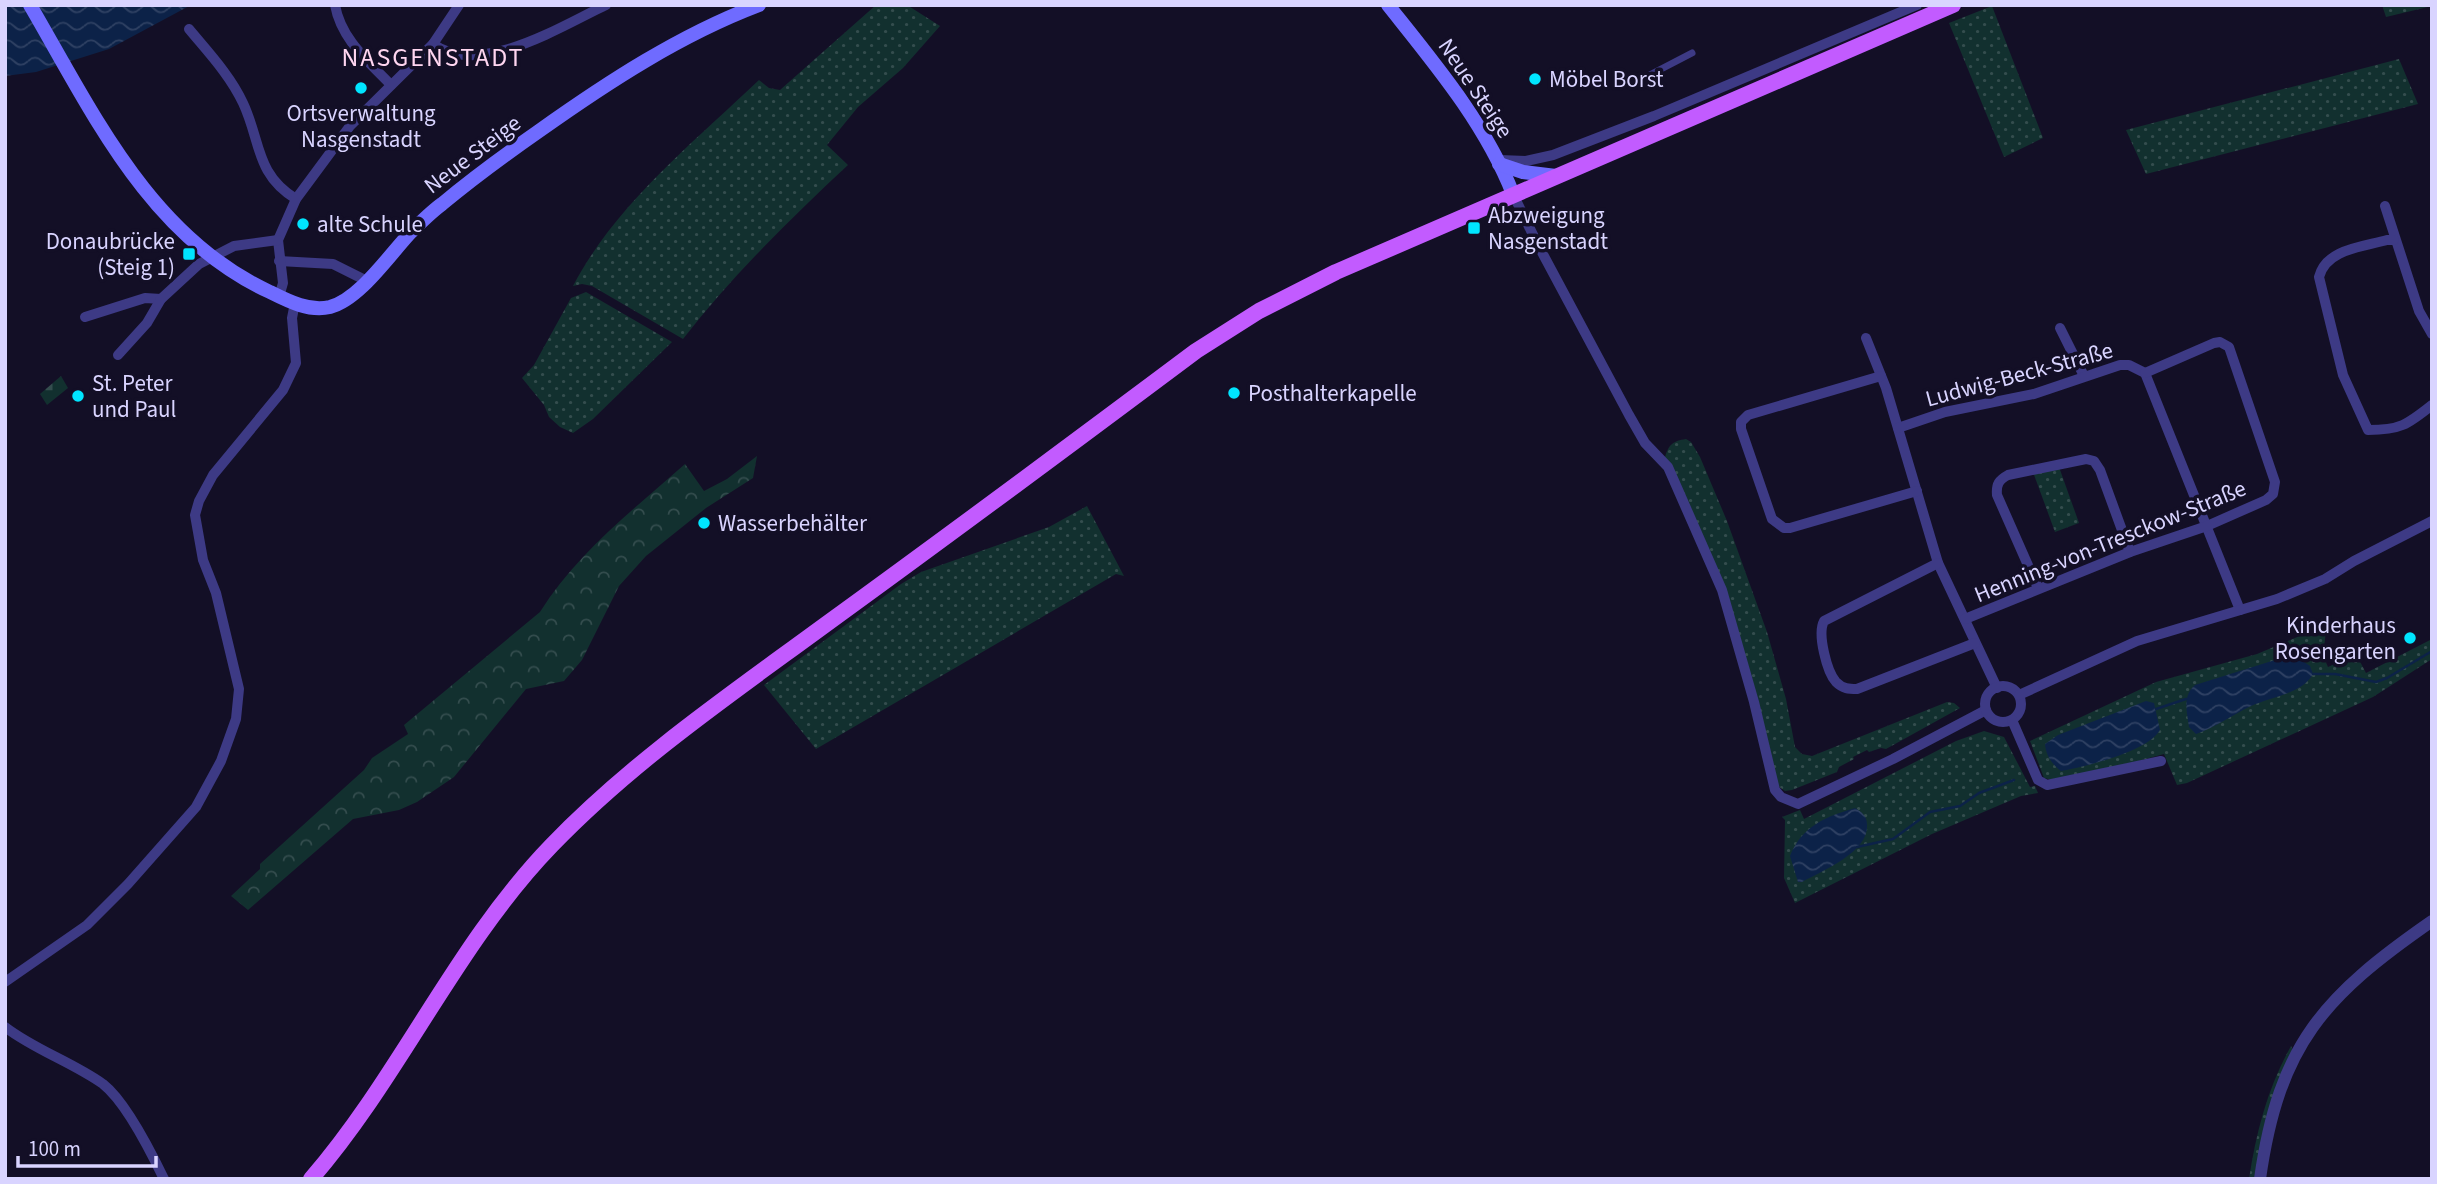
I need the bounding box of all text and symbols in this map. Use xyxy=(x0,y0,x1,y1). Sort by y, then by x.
street label: Neue Steige xyxy=(1430,32,1521,145)
district label: NASGENSTADT xyxy=(341,39,525,76)
place label: Möbel Borst xyxy=(1549,63,1664,96)
marker: Möbel Borst xyxy=(1527,71,1543,87)
marker: Ortsverwaltung Nasgenstadt xyxy=(353,80,369,96)
place label: Ortsverwaltung Nasgenstadt xyxy=(286,97,436,156)
street label: Neue Steige xyxy=(417,107,528,202)
place label: Abzweigung Nasgenstadt xyxy=(1488,199,1608,258)
place label: alte Schule xyxy=(317,208,423,241)
marker: alte Schule xyxy=(295,216,311,232)
marker: Abzweigung Nasgenstadt xyxy=(1466,220,1482,236)
place label: Donaubrücke (Steig 1) xyxy=(46,225,175,284)
marker: Donaubrücke (Steig 1) xyxy=(181,246,197,262)
street label: Ludwig-Beck-Straße xyxy=(1922,334,2117,415)
place label: St. Peter und Paul xyxy=(92,367,176,426)
place label: Posthalterkapelle xyxy=(1248,377,1417,410)
marker: Posthalterkapelle xyxy=(1226,385,1242,401)
marker: St. Peter und Paul xyxy=(70,388,86,404)
street label: Henning-von-Tresckow-Straße xyxy=(1969,472,2251,611)
place label: Wasserbehälter xyxy=(718,507,868,540)
marker: Wasserbehälter xyxy=(696,515,712,531)
place label: Kinderhaus Rosengarten xyxy=(2275,609,2396,668)
marker: Kinderhaus Rosengarten xyxy=(2402,630,2418,646)
scale bar xyxy=(18,1124,156,1168)
text: 100 m xyxy=(28,1134,81,1164)

